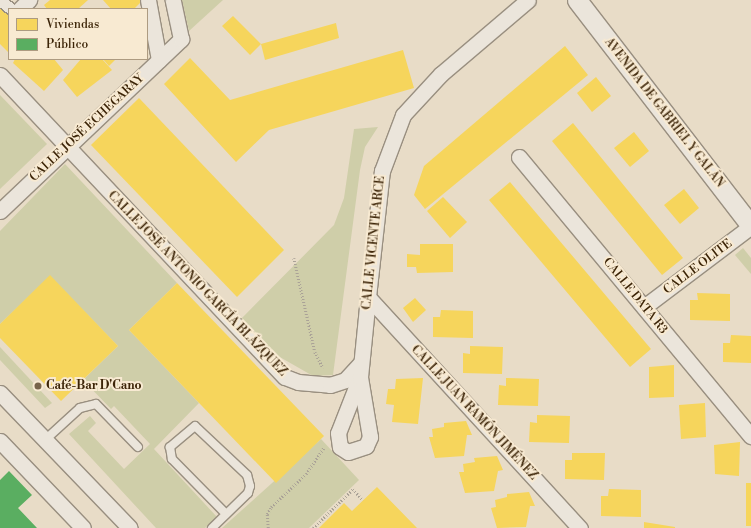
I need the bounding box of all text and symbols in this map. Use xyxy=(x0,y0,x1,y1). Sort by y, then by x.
legend xyxy=(8,8,148,60)
text: Viviendas xyxy=(46,17,99,32)
street label: AVENIDA DE GABRIEL Y GALÁN xyxy=(601,35,727,191)
text: Público xyxy=(46,37,88,52)
street label: CALLE JOSÉ ECHEGARAY xyxy=(27,71,147,185)
street label: CALLE VICENTE ARCE xyxy=(360,176,388,310)
street label: CALLE JOSÉ ANTONIO GARCÍA BLÁZQUEZ xyxy=(105,189,289,379)
street label: CALLE OLITE xyxy=(661,237,735,297)
street label: CALLE DATA R3 xyxy=(600,255,670,337)
street label: CALLE JUAN RAMÓN JIMÉNEZ xyxy=(408,343,540,483)
place label: Café-Bar D'Cano xyxy=(46,379,142,393)
marker: Café-Bar D'Cano xyxy=(33,381,43,391)

